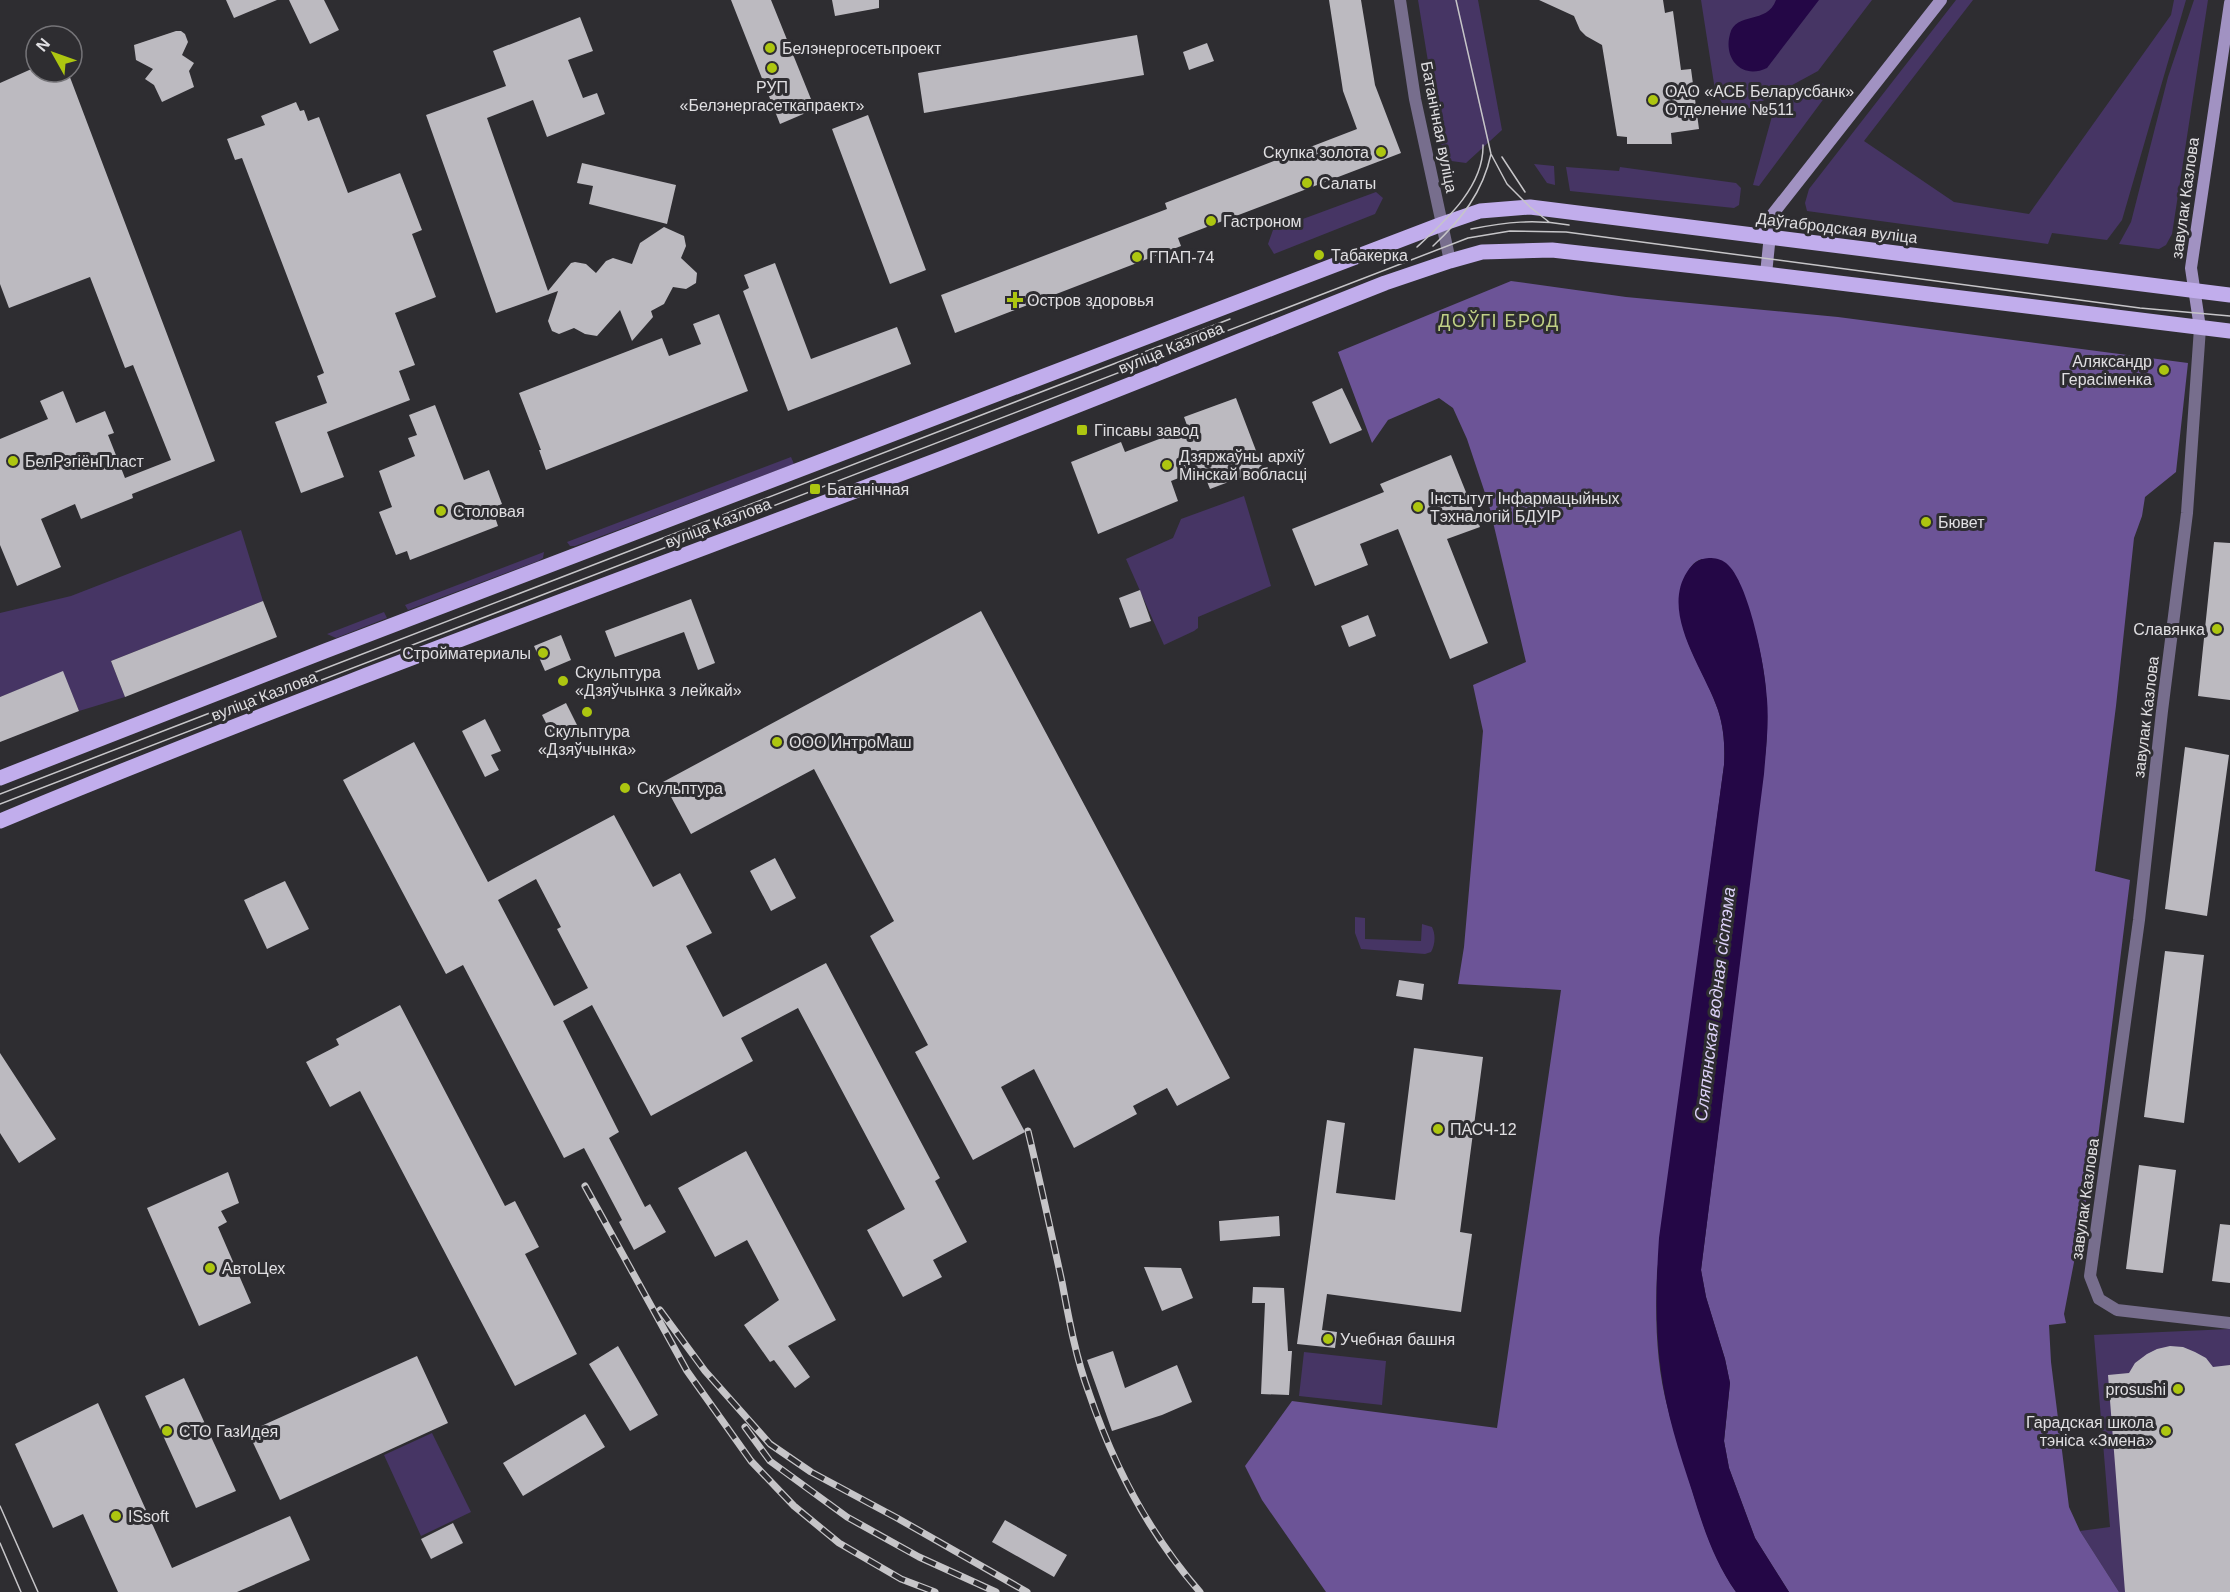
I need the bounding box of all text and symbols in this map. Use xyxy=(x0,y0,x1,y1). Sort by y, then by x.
north arrow xyxy=(24,24,84,84)
text: N xyxy=(33,35,53,55)
place label: Белэнергосетьпроект xyxy=(782,40,942,57)
marker: Белэнергосетьпроект xyxy=(763,41,777,55)
street label: Батанічная вуліца xyxy=(1418,60,1460,194)
marker: РУП «Белэнергасеткапраект» xyxy=(765,61,779,75)
place label: РУП «Белэнергасеткапраект» xyxy=(680,79,865,114)
place label: ОАО «АСБ Беларусбанк» Отделение №511 xyxy=(1665,83,1854,118)
marker: ОАО «АСБ Беларусбанк» Отделение №511 xyxy=(1646,93,1660,107)
street label: завулак Казлова xyxy=(2168,136,2202,260)
place label: Скупка золота xyxy=(1263,144,1369,161)
marker: Скупка золота xyxy=(1374,145,1388,159)
place label: Салаты xyxy=(1319,175,1376,192)
marker: Салаты xyxy=(1300,176,1314,190)
street label: Даўгабродская вуліца xyxy=(1755,210,1919,246)
place label: Гастроном xyxy=(1223,213,1302,230)
marker: Гастроном xyxy=(1204,214,1218,228)
place label: Табакерка xyxy=(1331,247,1408,264)
marker: Табакерка xyxy=(1312,248,1326,262)
place label: ГПАП-74 xyxy=(1149,249,1214,266)
marker: ГПАП-74 xyxy=(1130,250,1144,264)
place label: Остров здоровья xyxy=(1027,292,1154,309)
marker: Остров здоровья xyxy=(1008,293,1022,307)
district label: ДОЎГІ БРОД xyxy=(1438,310,1560,331)
street label: вуліца Казлова xyxy=(1116,319,1226,377)
place label: Аляксандр Герасіменка xyxy=(2061,353,2152,388)
marker: Аляксандр Герасіменка xyxy=(2157,363,2171,377)
place label: Гіпсавы завод xyxy=(1094,422,1199,439)
marker: Гіпсавы завод xyxy=(1075,423,1089,437)
place label: Дзяржаўны архіў Мінскай вобласці xyxy=(1179,448,1307,483)
place label: БелРэгіёнПласт xyxy=(25,453,145,470)
marker: БелРэгіёнПласт xyxy=(6,454,20,468)
marker: Дзяржаўны архіў Мінскай вобласці xyxy=(1160,458,1174,472)
place label: Батанічная xyxy=(827,481,909,498)
marker: Батанічная xyxy=(808,482,822,496)
place label: Інстытут Інфармацыйных Тэхналогій БДУІР xyxy=(1430,490,1619,525)
street label: вуліца Казлова xyxy=(663,495,773,551)
marker: Інстытут Інфармацыйных Тэхналогій БДУІР xyxy=(1411,500,1425,514)
place label: Столовая xyxy=(453,503,525,520)
marker: Столовая xyxy=(434,504,448,518)
place label: Бювет xyxy=(1938,514,1985,531)
marker: Бювет xyxy=(1919,515,1933,529)
place label: Славянка xyxy=(2133,621,2205,638)
marker: Славянка xyxy=(2210,622,2224,636)
place label: Стройматериалы xyxy=(402,645,531,662)
marker: Стройматериалы xyxy=(536,646,550,660)
street label: завулак Казлова xyxy=(2130,655,2162,779)
place label: Скульптура «Дзяўчынка з лейкай» xyxy=(575,664,742,699)
street label: вуліца Казлова xyxy=(209,668,319,724)
marker: Скульптура «Дзяўчынка з лейкай» xyxy=(556,674,570,688)
marker: Скульптура «Дзяўчынка» xyxy=(580,705,594,719)
place label: Скульптура «Дзяўчынка» xyxy=(538,723,636,758)
place label: ООО ИнтроМаш xyxy=(789,734,911,751)
marker: ООО ИнтроМаш xyxy=(770,735,784,749)
place label: Скульптура xyxy=(637,780,723,797)
marker: Скульптура xyxy=(618,781,632,795)
water label: Сляпянская водная сістэма xyxy=(1691,886,1739,1122)
place label: ПАСЧ-12 xyxy=(1450,1121,1517,1138)
marker: ПАСЧ-12 xyxy=(1431,1122,1445,1136)
street label: завулак Казлова xyxy=(2068,1137,2102,1261)
place label: АвтоЦех xyxy=(222,1260,285,1277)
marker: АвтоЦех xyxy=(203,1261,217,1275)
place label: Учебная башня xyxy=(1340,1331,1455,1348)
marker: Учебная башня xyxy=(1321,1332,1335,1346)
place label: prosushi xyxy=(2106,1381,2166,1398)
marker: prosushi xyxy=(2171,1382,2185,1396)
place label: Гарадская школа тэніса «Змена» xyxy=(2026,1414,2154,1449)
place label: СТО ГазИдея xyxy=(179,1423,278,1440)
marker: СТО ГазИдея xyxy=(160,1424,174,1438)
marker: Гарадская школа тэніса «Змена» xyxy=(2159,1424,2173,1438)
place label: ISsoft xyxy=(128,1508,169,1525)
marker: ISsoft xyxy=(109,1509,123,1523)

